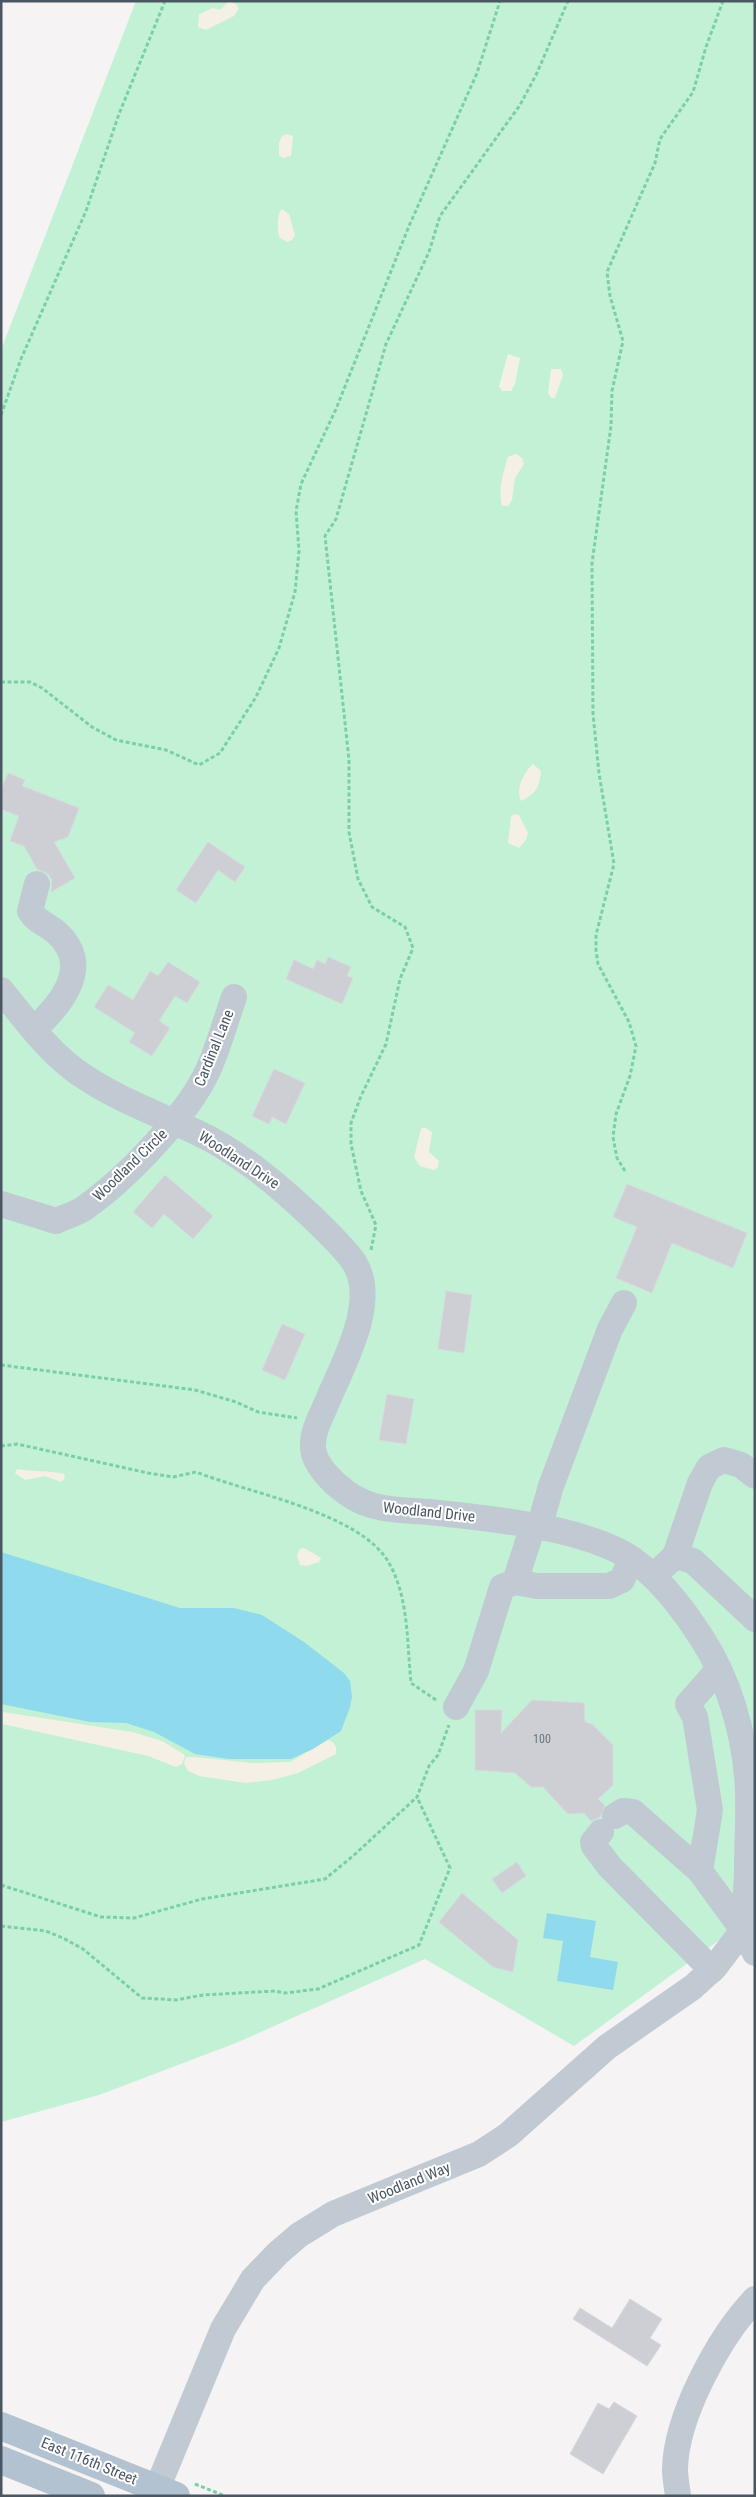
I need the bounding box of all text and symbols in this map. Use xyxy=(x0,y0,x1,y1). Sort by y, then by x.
street label: Cardinal Lane xyxy=(190,1007,238,1089)
street label: Woodland Circle xyxy=(89,1125,171,1205)
street label: Woodland Drive xyxy=(195,1127,283,1193)
street label: Woodland Drive xyxy=(382,1498,476,1526)
house number: 100 xyxy=(533,1732,551,1746)
street label: Woodland Way xyxy=(365,2158,453,2208)
street label: East 116th Street xyxy=(38,2434,140,2488)

